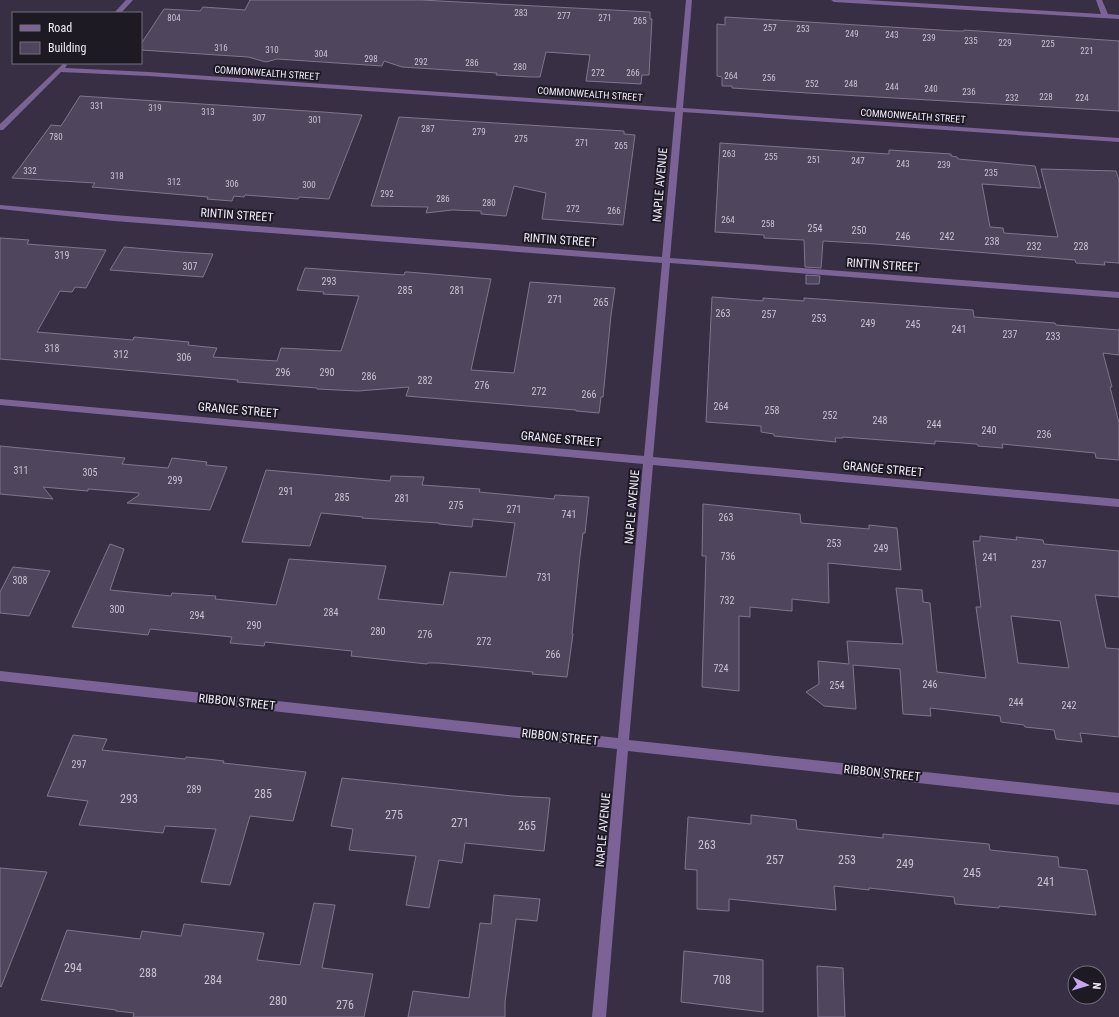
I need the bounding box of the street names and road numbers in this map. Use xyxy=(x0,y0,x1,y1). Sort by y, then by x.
street label: COMMONWEALTH STREET xyxy=(214,64,320,82)
street label: COMMONWEALTH STREET xyxy=(537,85,643,103)
street label: COMMONWEALTH STREET xyxy=(860,107,966,125)
street label: NAPLE AVENUE xyxy=(650,147,670,223)
street label: RINTIN STREET xyxy=(200,205,274,225)
street label: RINTIN STREET xyxy=(523,230,597,250)
street label: RINTIN STREET xyxy=(846,255,920,275)
street label: GRANGE STREET xyxy=(197,400,279,420)
street label: GRANGE STREET xyxy=(520,429,602,449)
street label: GRANGE STREET xyxy=(842,459,924,479)
street label: NAPLE AVENUE xyxy=(622,469,642,545)
street label: RIBBON STREET xyxy=(198,691,276,713)
street label: RIBBON STREET xyxy=(521,726,599,748)
street label: RIBBON STREET xyxy=(843,762,921,784)
street label: NAPLE AVENUE xyxy=(593,792,613,868)

